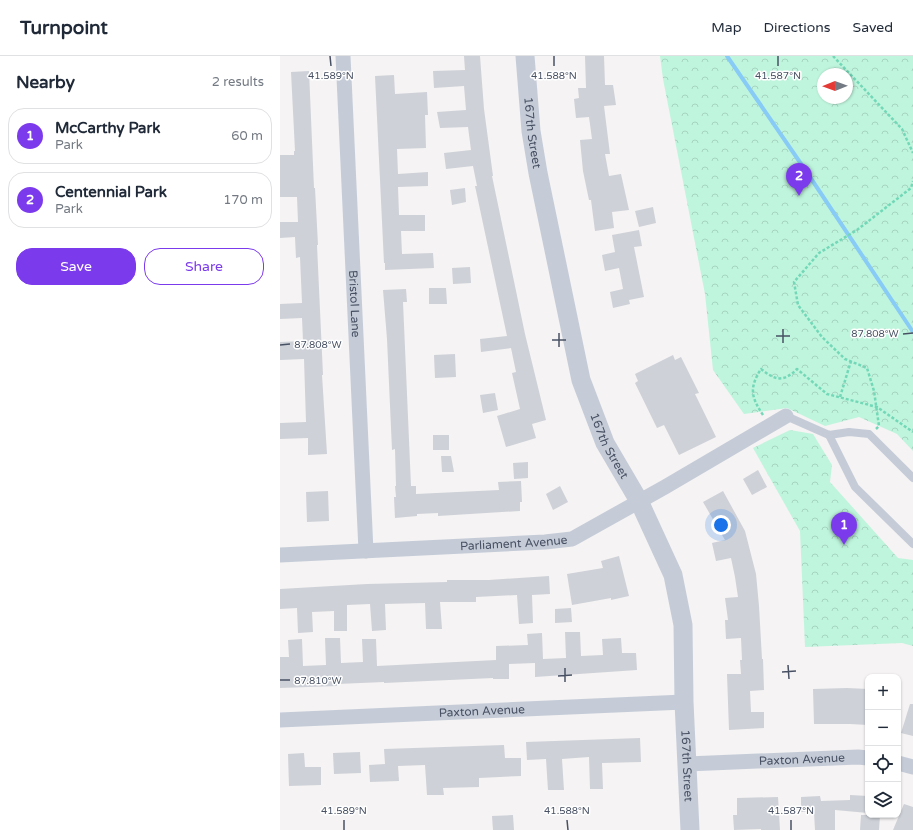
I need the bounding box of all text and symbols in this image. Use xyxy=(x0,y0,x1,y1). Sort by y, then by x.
text: Turnpoint xyxy=(20,17,108,39)
text: Map xyxy=(711,19,742,36)
text: Directions xyxy=(764,19,831,36)
text: Saved xyxy=(853,19,893,36)
north arrow xyxy=(817,68,853,104)
text: 41.589°N xyxy=(308,70,354,82)
text: 41.588°N xyxy=(531,70,577,82)
text: 41.587°N xyxy=(755,70,801,82)
text: Nearby xyxy=(16,72,75,93)
text: 2 results xyxy=(212,74,264,90)
street label: 167th Street xyxy=(521,96,544,170)
text: McCarthy Park xyxy=(55,119,160,137)
text: 1 xyxy=(26,128,34,144)
text: 60 m xyxy=(231,128,263,144)
text: Park xyxy=(55,137,83,153)
pin: 2 xyxy=(786,163,812,196)
text: Centennial Park xyxy=(55,183,167,201)
text: 2 xyxy=(26,192,34,208)
text: 170 m xyxy=(223,192,263,208)
text: Park xyxy=(55,201,83,217)
button: Save xyxy=(16,248,136,285)
button: Share xyxy=(144,248,264,285)
street label: Bristol Lane xyxy=(346,270,363,338)
text: 87.808°W xyxy=(851,328,899,340)
text: 87.808°W xyxy=(294,339,342,351)
street label: 167th Street xyxy=(587,411,632,482)
pin: 1 xyxy=(831,512,857,545)
your location xyxy=(711,515,731,535)
street label: Parliament Avenue xyxy=(460,533,568,553)
map controls xyxy=(865,674,901,818)
button: + xyxy=(865,674,901,710)
text: 87.810°W xyxy=(294,675,342,687)
street label: Paxton Avenue xyxy=(438,702,525,720)
button: − xyxy=(865,710,901,746)
street label: 167th Street xyxy=(678,729,696,802)
button: locate xyxy=(865,746,901,782)
street label: Paxton Avenue xyxy=(759,751,845,768)
button: layers xyxy=(865,782,901,818)
text: 41.589°N xyxy=(321,805,367,817)
text: 41.588°N xyxy=(544,805,590,817)
text: 41.587°N xyxy=(768,805,814,817)

